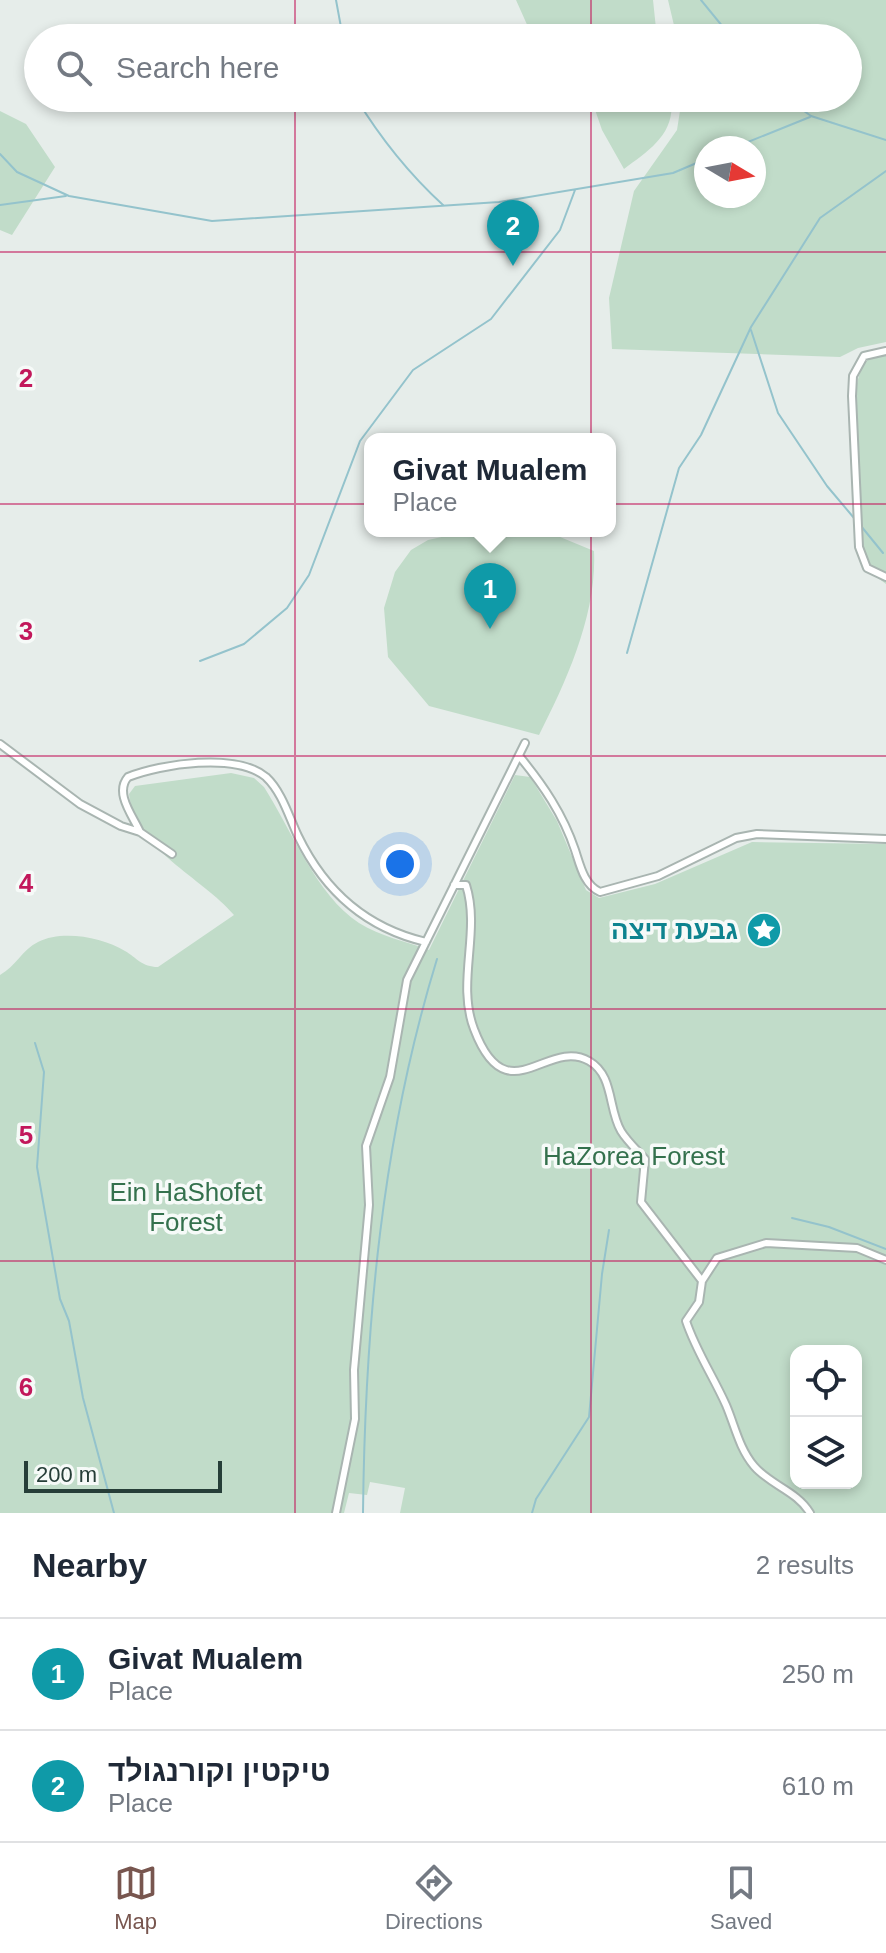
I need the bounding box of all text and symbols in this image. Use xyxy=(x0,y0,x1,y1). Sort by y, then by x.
search box xyxy=(24,24,862,112)
icon: search xyxy=(52,46,96,90)
text: Search here xyxy=(116,51,279,84)
north arrow xyxy=(694,136,766,208)
pin: 2 xyxy=(487,200,539,266)
text: 2 xyxy=(19,363,33,393)
popup xyxy=(364,433,616,537)
text: Givat Mualem xyxy=(392,453,588,486)
text: Place xyxy=(392,487,458,517)
pin: 1 xyxy=(464,563,516,629)
text: 3 xyxy=(19,616,33,646)
your location xyxy=(380,844,420,884)
text: 4 xyxy=(19,868,34,898)
place icon: גבעת דיצה xyxy=(745,911,783,949)
place label: גבעת דיצה xyxy=(611,915,738,945)
text: 5 xyxy=(19,1120,33,1150)
park label: HaZorea Forest xyxy=(543,1141,726,1171)
park label: Ein HaShofet Forest xyxy=(109,1177,263,1237)
map controls xyxy=(790,1345,862,1489)
button: locate xyxy=(790,1345,862,1417)
text: 6 xyxy=(19,1372,33,1402)
button: layers xyxy=(790,1417,862,1489)
scale bar xyxy=(24,1457,222,1493)
text: 200 m xyxy=(36,1462,97,1487)
text: Nearby xyxy=(32,1546,147,1584)
text: 2 results xyxy=(756,1550,854,1580)
text: Givat Mualem xyxy=(108,1642,303,1675)
text: 1 xyxy=(51,1659,65,1689)
text: 250 m xyxy=(782,1659,854,1689)
text: Place xyxy=(108,1676,173,1706)
text: טיקטין וקורנגולד xyxy=(108,1754,330,1787)
text: 2 xyxy=(51,1771,65,1801)
text: 610 m xyxy=(782,1771,854,1801)
text: Place xyxy=(108,1788,173,1818)
tab: Map xyxy=(114,1861,158,1935)
tab: Directions xyxy=(385,1861,483,1935)
tab: Saved xyxy=(710,1861,772,1935)

